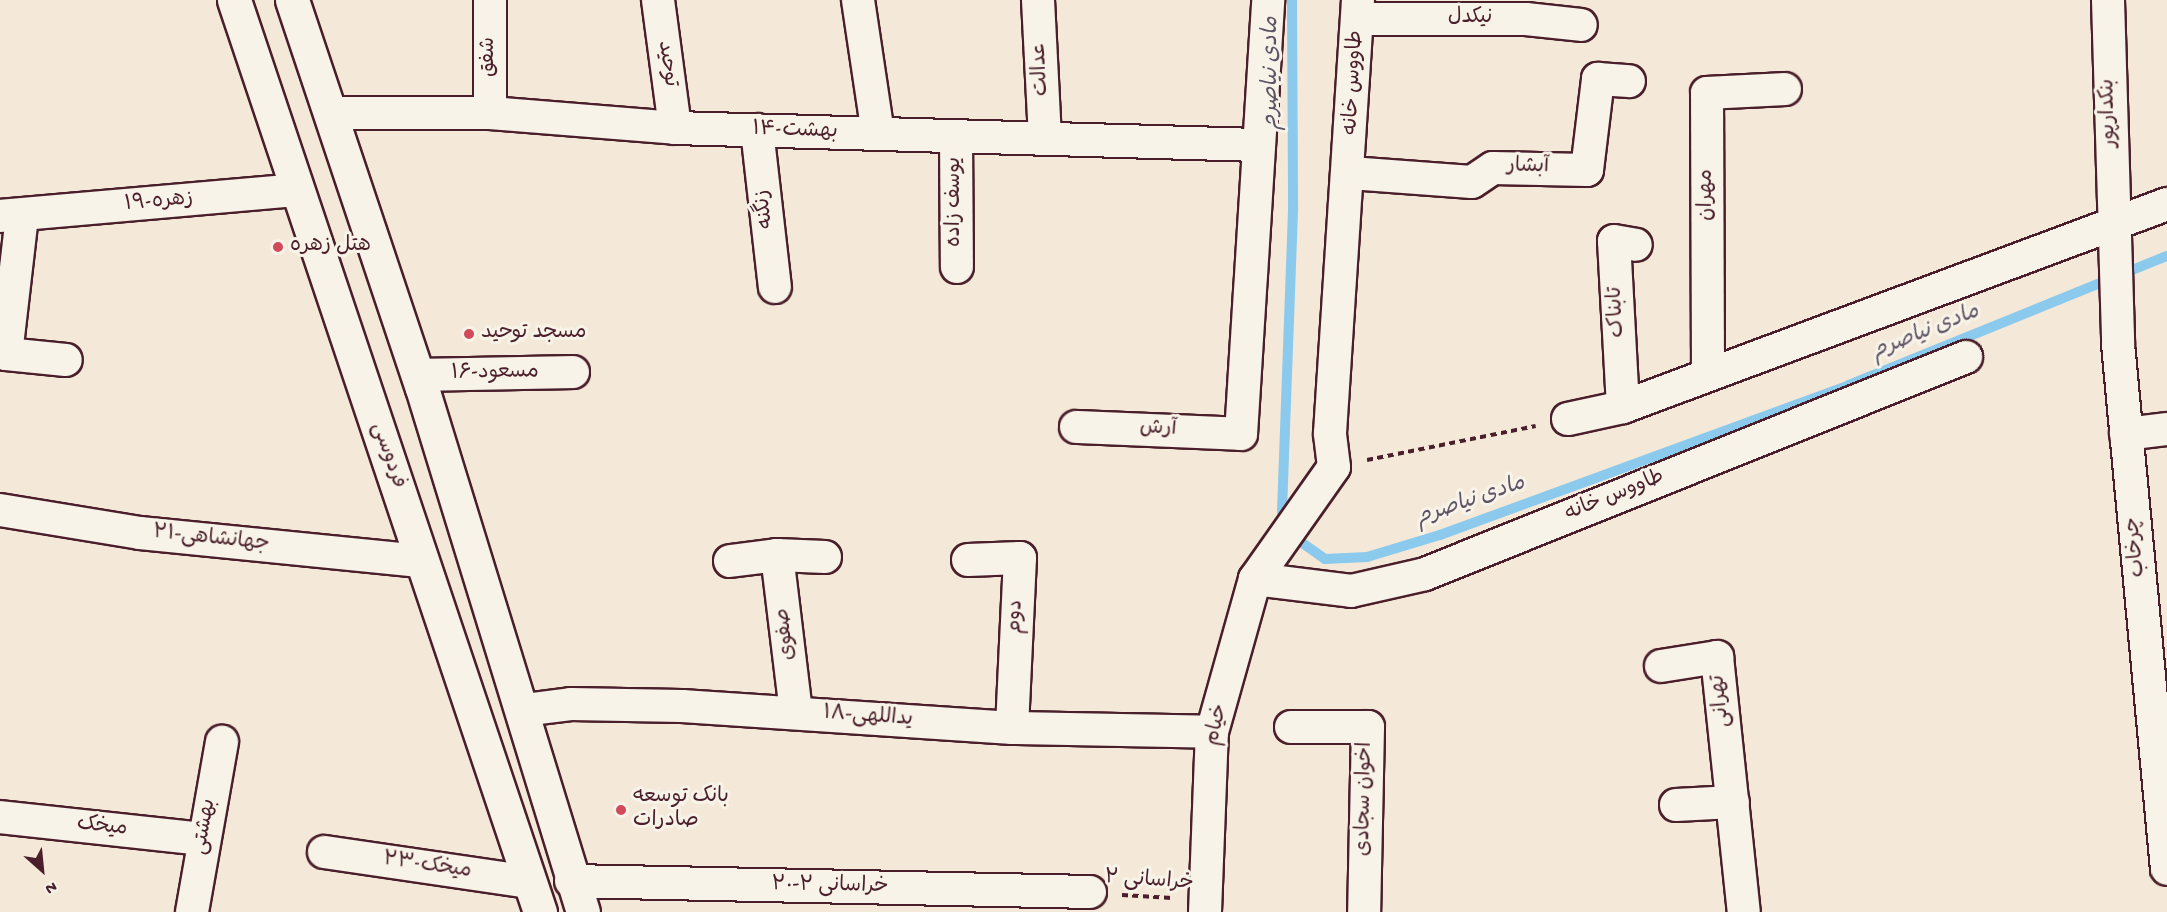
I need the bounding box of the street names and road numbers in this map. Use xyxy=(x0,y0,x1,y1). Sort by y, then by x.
street label: نیکدل xyxy=(1448,6,1492,32)
street label: طاووس خانه xyxy=(1340,30,1370,136)
street label: شفق xyxy=(477,37,503,77)
street label: توحید xyxy=(650,39,682,89)
street label: عدالت xyxy=(1028,41,1056,97)
street label: بنکدارپور xyxy=(2097,78,2123,148)
street label: ۱۴-بهشت xyxy=(752,118,838,146)
street label: آبشار xyxy=(1507,155,1549,181)
street label: یوسف زاده xyxy=(943,157,969,247)
street label: مهران xyxy=(1695,169,1721,221)
street label: ۱۹-زهره xyxy=(124,187,194,219)
street label: زنگنه xyxy=(751,188,781,230)
street label: تابناک xyxy=(1604,286,1632,338)
street label: ۱۶-مسعود xyxy=(451,361,539,387)
street label: آرش xyxy=(1139,416,1177,444)
street label: فردوسی xyxy=(364,420,410,492)
street label: طاووس خانه xyxy=(1561,466,1669,528)
street label: چرخاب xyxy=(2121,516,2153,578)
street label: ۲۱-جهانشاهی xyxy=(151,521,271,559)
street label: دوم xyxy=(1004,599,1030,635)
street label: صفوی xyxy=(771,606,803,662)
street label: تهرانی xyxy=(1707,673,1737,729)
street label: ۱۸-یداللهی xyxy=(822,702,914,734)
street label: خیام xyxy=(1201,702,1235,748)
street label: اخوان سجادی xyxy=(1352,742,1380,856)
street label: بهشتی xyxy=(189,797,223,857)
street label: میخک xyxy=(75,813,129,843)
street label: ۲۳-میخک xyxy=(381,848,473,886)
street label: خراسانی ۲ xyxy=(1104,866,1194,898)
street label: ۲۰-خراسانی ۲ xyxy=(771,873,889,901)

